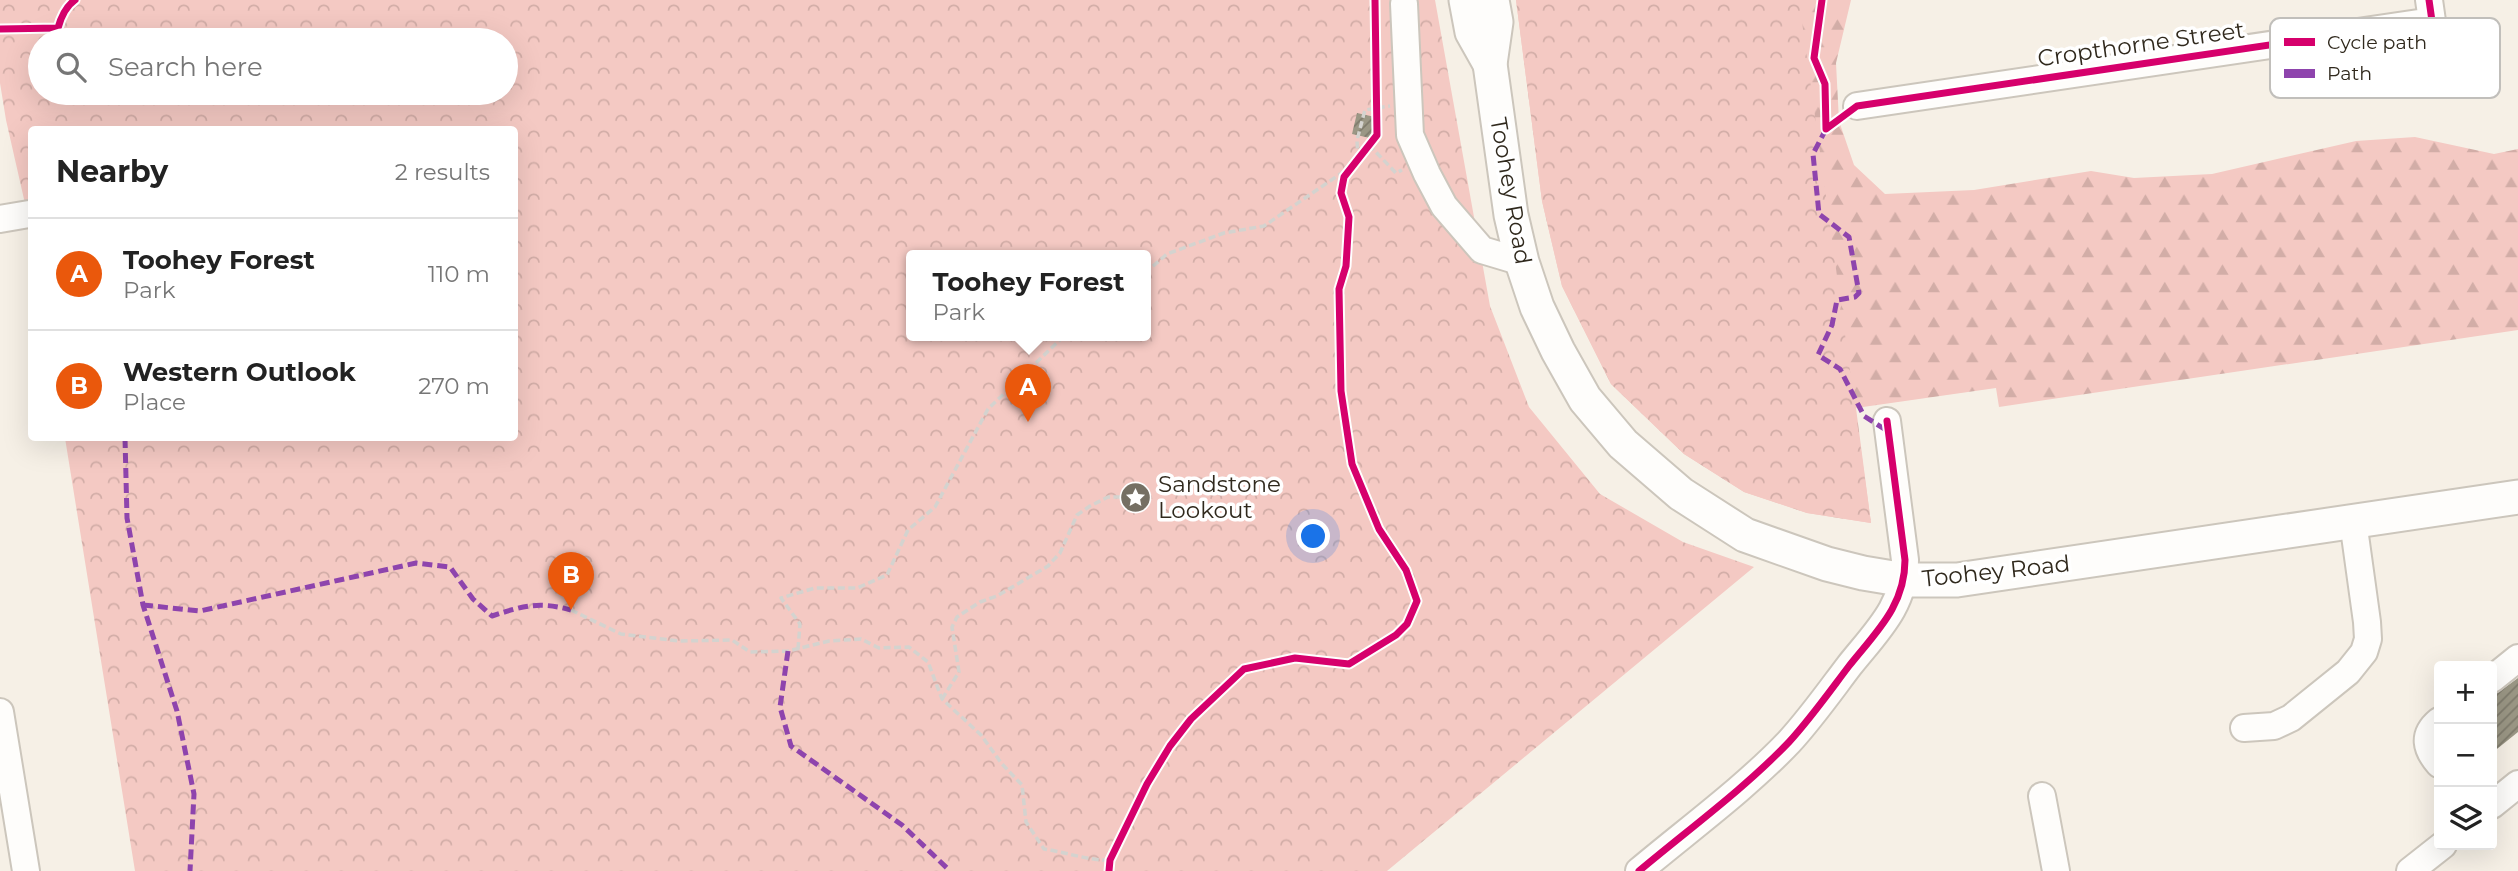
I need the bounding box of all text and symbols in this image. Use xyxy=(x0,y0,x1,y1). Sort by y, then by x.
street label: Cropthorne Street xyxy=(2036,16,2246,72)
legend xyxy=(2270,18,2500,98)
search box xyxy=(28,28,518,105)
text: Cycle path xyxy=(2327,31,2427,54)
icon: search xyxy=(52,48,90,86)
text: Search here xyxy=(108,51,263,83)
text: Path xyxy=(2327,62,2372,85)
street label: Toohey Road xyxy=(1484,115,1538,267)
text: Nearby xyxy=(56,153,168,190)
text: 2 results xyxy=(395,158,490,186)
text: Toohey Forest xyxy=(123,244,315,276)
popup xyxy=(906,250,1151,341)
text: A xyxy=(70,260,88,288)
text: 110 m xyxy=(428,260,490,288)
text: Toohey Forest xyxy=(933,266,1124,298)
text: Park xyxy=(123,276,176,304)
text: Park xyxy=(933,298,985,326)
text: Western Outlook xyxy=(123,356,356,388)
pin: A xyxy=(1005,364,1051,422)
text: B xyxy=(70,372,88,400)
text: 270 m xyxy=(418,372,490,400)
text: Place xyxy=(123,388,186,416)
place label: Sandstone Lookout xyxy=(1158,470,1281,524)
place icon: Sandstone Lookout xyxy=(1118,480,1152,514)
your location xyxy=(1296,519,1330,553)
street label: Toohey Road xyxy=(1921,549,2071,593)
pin: B xyxy=(548,552,594,610)
map controls xyxy=(2434,661,2497,850)
button: + xyxy=(2434,661,2497,724)
button: − xyxy=(2434,724,2497,787)
button: layers xyxy=(2434,787,2497,850)

